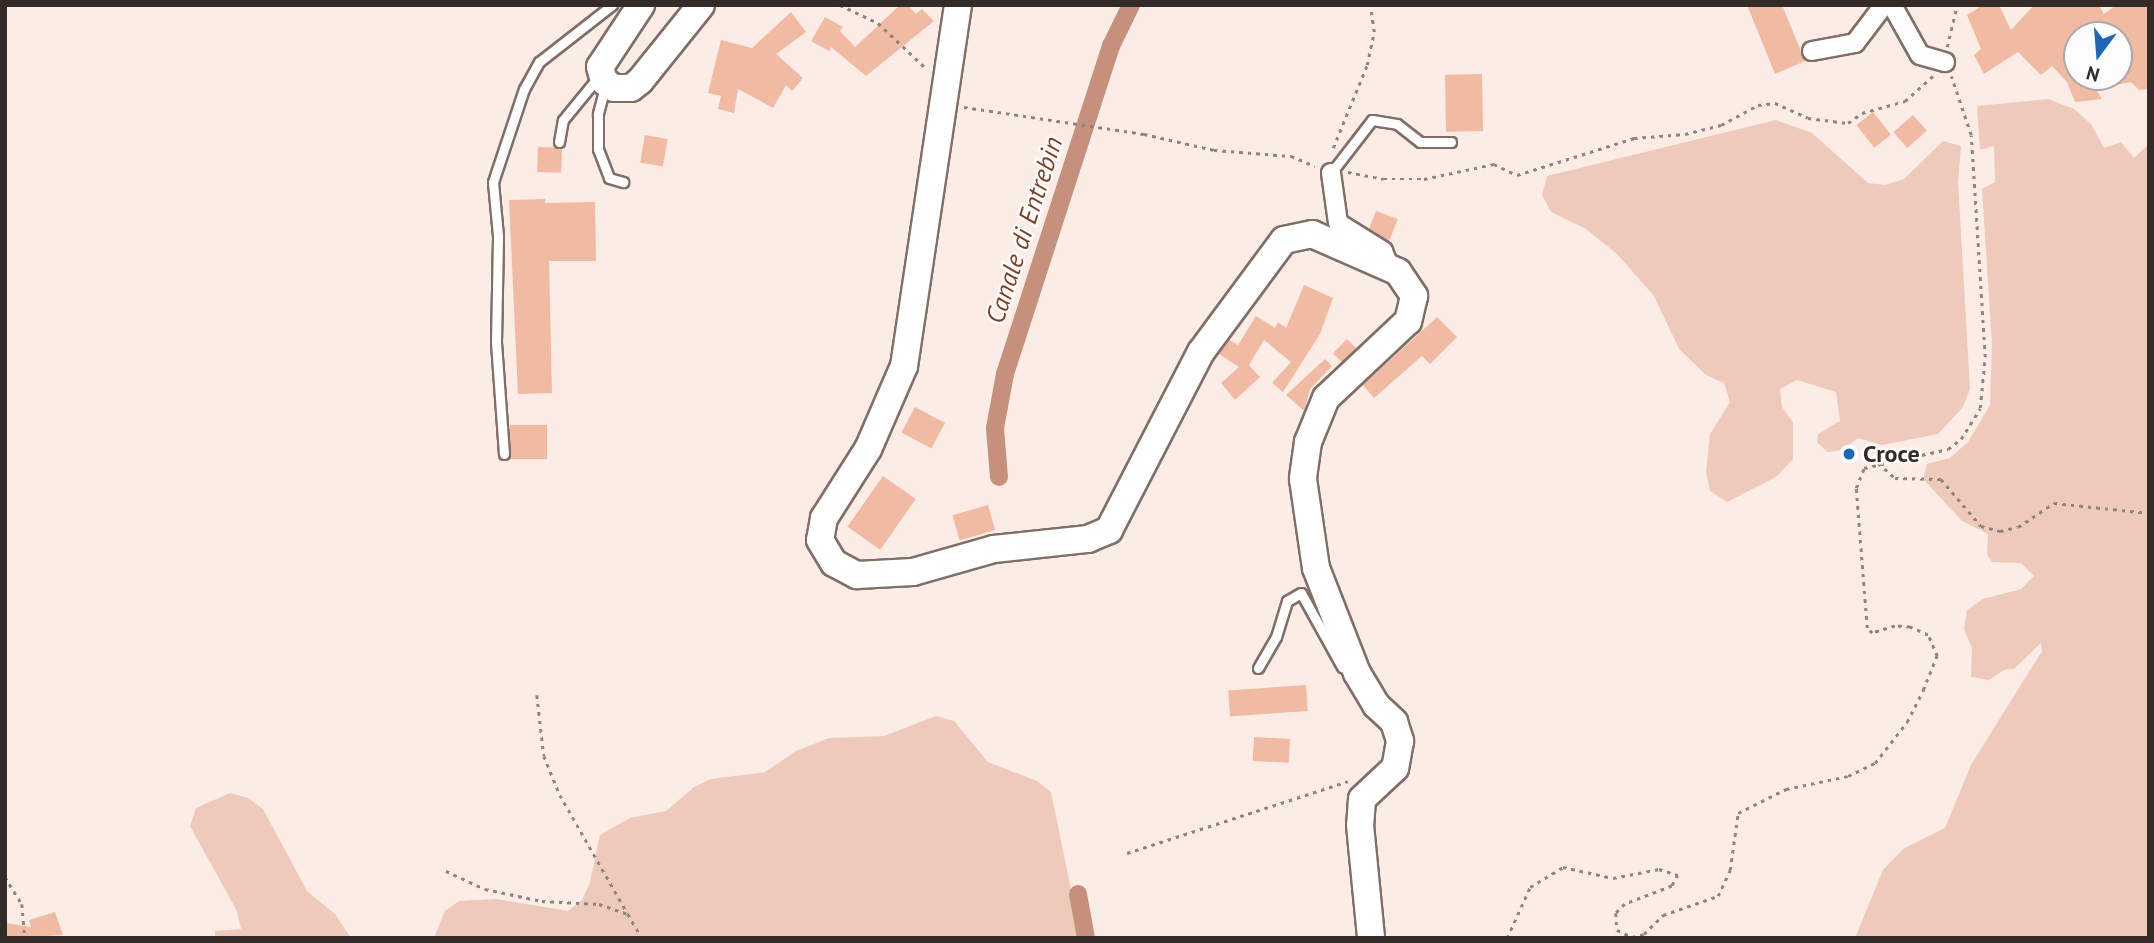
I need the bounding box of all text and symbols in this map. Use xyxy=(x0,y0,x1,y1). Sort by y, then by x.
north arrow xyxy=(2063,21,2133,91)
text: N xyxy=(2083,61,2102,88)
water label: Canale di Entrebin xyxy=(979,133,1069,327)
place label: Croce xyxy=(1863,440,1920,468)
marker: Croce xyxy=(1841,446,1857,462)

